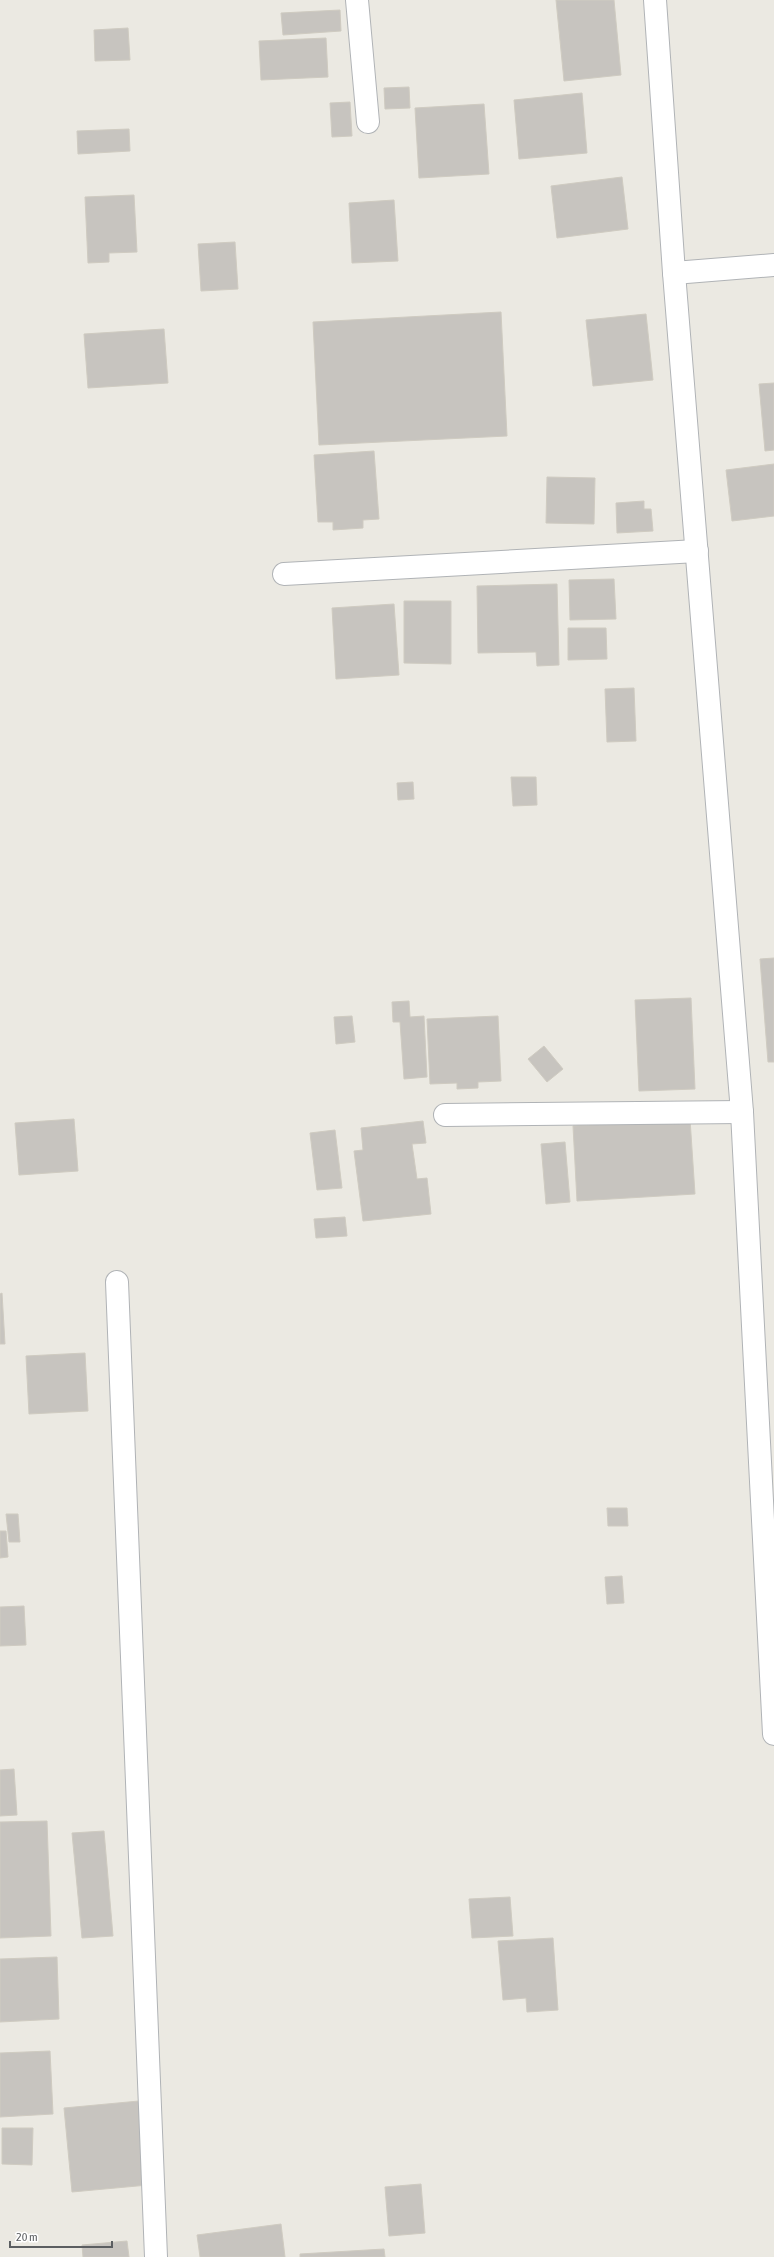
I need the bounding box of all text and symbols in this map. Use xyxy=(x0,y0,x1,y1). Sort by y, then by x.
scale bar xyxy=(10,2223,112,2249)
text: 20 m xyxy=(16,2230,38,2244)

